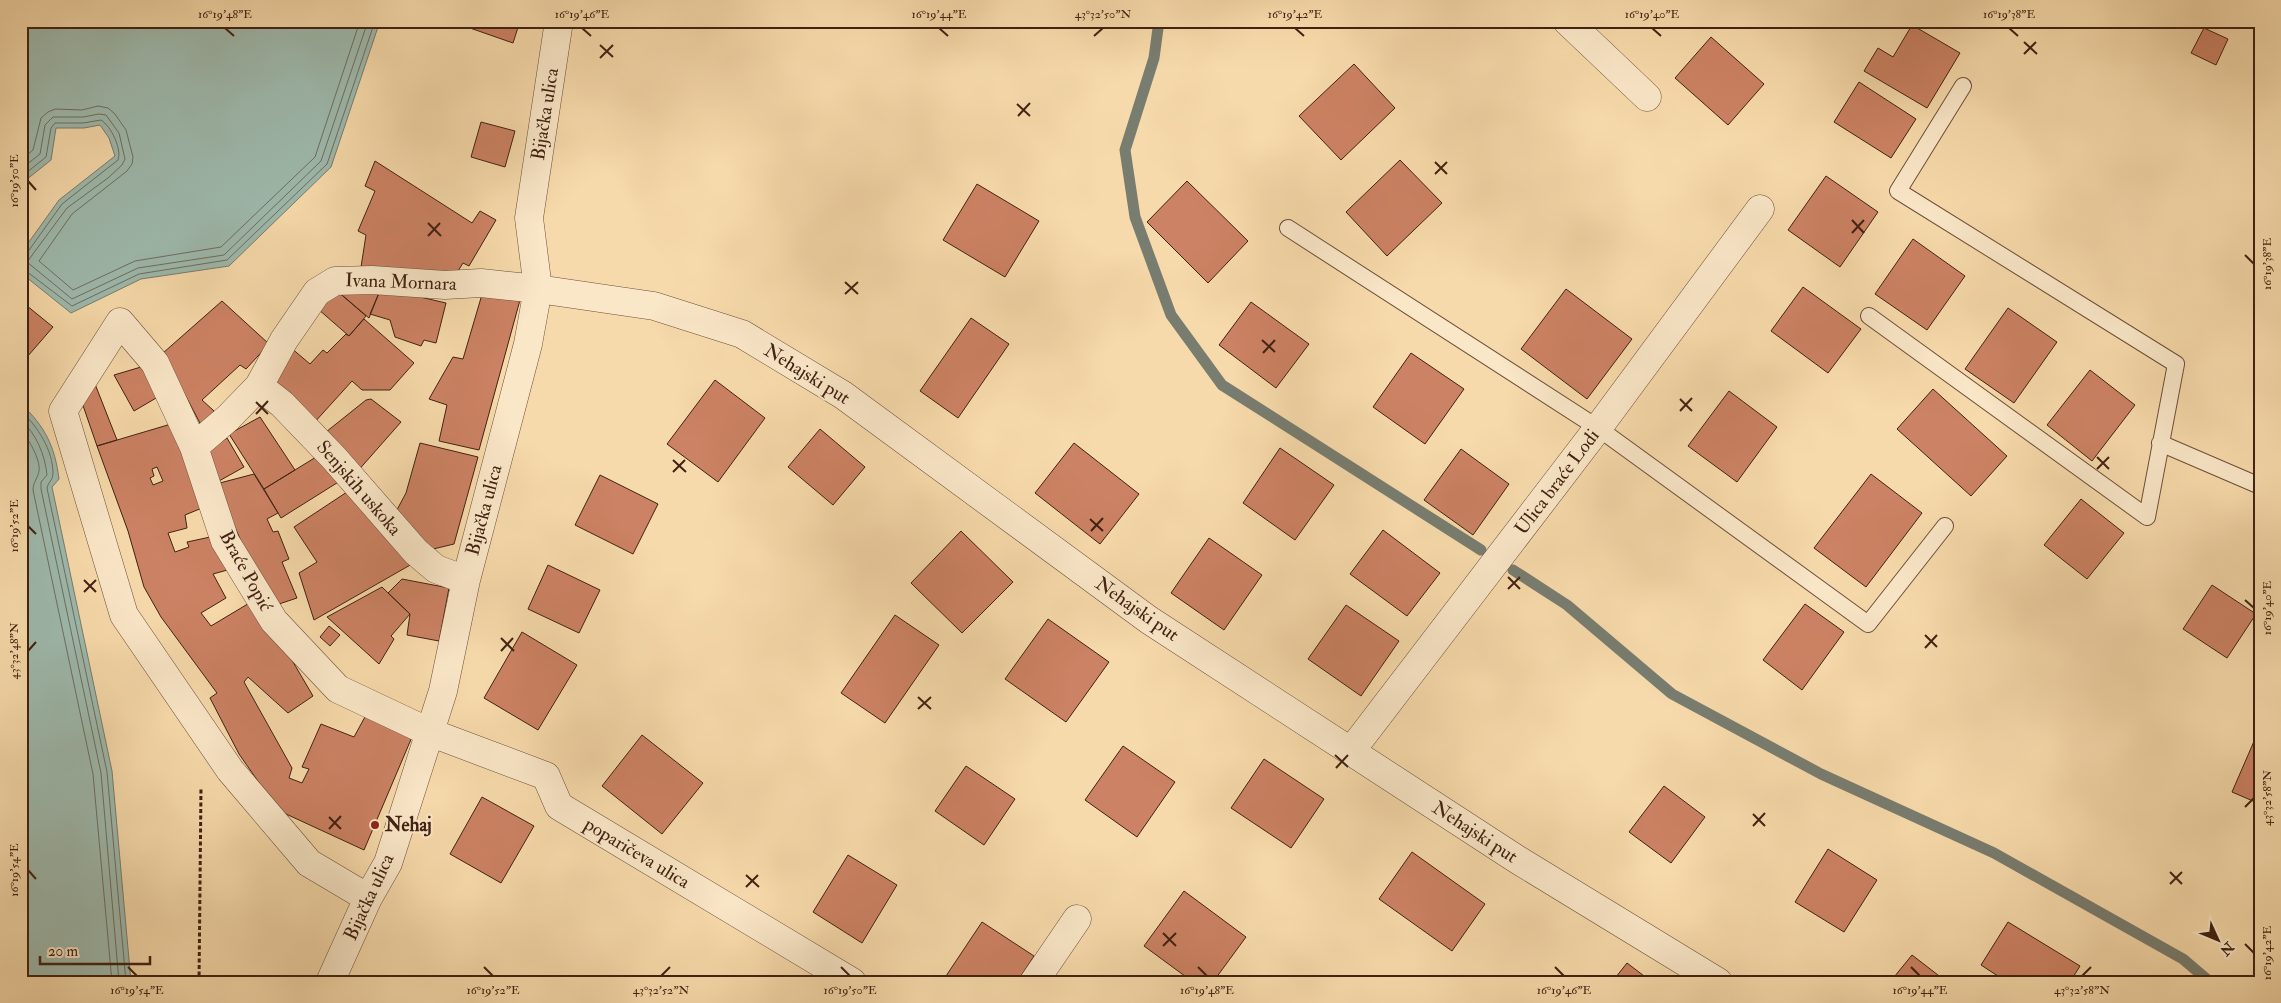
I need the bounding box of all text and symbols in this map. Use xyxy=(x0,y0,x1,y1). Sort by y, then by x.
text: 16°19'48"E xyxy=(198,7,252,22)
text: 16°19'46"E xyxy=(555,7,610,22)
text: 16°19'44"E xyxy=(912,7,967,22)
text: 43°32'50"N xyxy=(1075,7,1131,22)
text: 16°19'42"E xyxy=(1268,7,1323,22)
text: 16°19'40"E xyxy=(1625,7,1680,22)
text: 16°19'38"E xyxy=(1983,7,2035,22)
street label: Bijačka ulica xyxy=(526,66,564,162)
text: 16°19'50"E xyxy=(7,154,22,208)
text: 16°19'38"E xyxy=(2260,238,2275,290)
street label: Ivana Mornara xyxy=(345,268,457,296)
street label: Nehajski put xyxy=(759,338,854,411)
street label: Ulica braće Lodi xyxy=(1509,424,1605,540)
street label: Senjskih uskoka xyxy=(311,436,407,541)
street label: Bijačka ulica xyxy=(460,462,508,558)
text: 16°19'52"E xyxy=(7,499,22,553)
street label: Braće Popić xyxy=(213,526,278,616)
street label: Nehajski put xyxy=(1090,571,1184,647)
text: 16°19'40"E xyxy=(2260,580,2275,635)
text: 43°32'48"N xyxy=(7,622,22,680)
text: 43°32'58"N xyxy=(2260,770,2275,826)
street label: Nehajski put xyxy=(1427,796,1522,869)
street label: poparičeva ulica xyxy=(578,812,694,895)
place label: Nehaj xyxy=(384,813,432,837)
marker: Nehaj xyxy=(369,819,381,831)
text: 16°19'54"E xyxy=(7,843,22,897)
street label: Bijačka ulica xyxy=(338,850,400,944)
north arrow xyxy=(2194,916,2244,966)
text: 16°19'42"E xyxy=(2260,925,2275,980)
scale bar xyxy=(40,933,150,965)
text: N xyxy=(2216,938,2238,959)
text: 20 m xyxy=(48,942,78,961)
text: 16°19'54"E xyxy=(110,983,164,998)
text: 16°19'52"E xyxy=(466,983,520,998)
text: 43°32'52"N xyxy=(633,983,689,998)
text: 16°19'50"E xyxy=(823,983,877,998)
text: 16°19'48"E xyxy=(1180,983,1234,998)
text: 16°19'46"E xyxy=(1537,983,1592,998)
text: 16°19'44"E xyxy=(1893,983,1948,998)
text: 43°32'58"N xyxy=(2054,983,2110,998)

